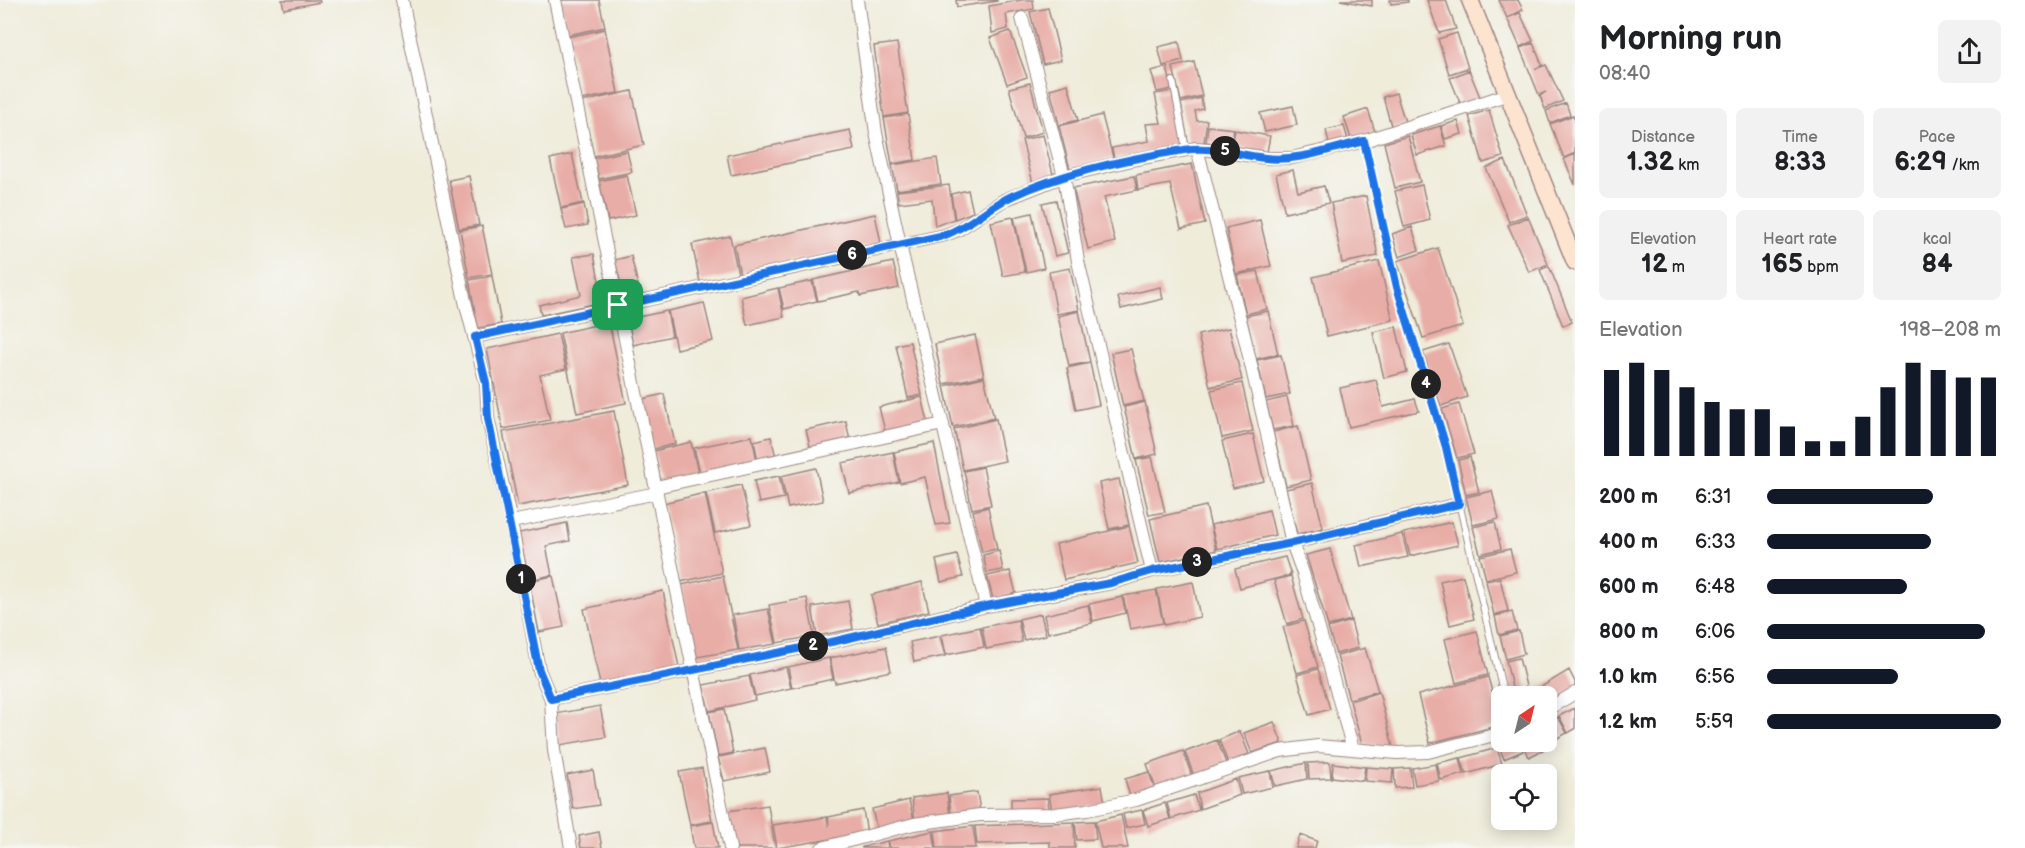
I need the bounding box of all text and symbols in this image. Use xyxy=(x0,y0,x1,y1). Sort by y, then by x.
text: Morning run xyxy=(1599,19,1782,59)
button: share xyxy=(1938,20,2001,83)
text: 08:40 xyxy=(1599,62,1650,86)
text: Distance xyxy=(1631,128,1695,147)
text: Time xyxy=(1782,128,1818,147)
text: Pace xyxy=(1919,128,1955,147)
pin: 5 xyxy=(1210,136,1240,166)
text: 5 xyxy=(1220,141,1230,160)
text: 1.32 xyxy=(1627,147,1674,178)
text: 8:33 xyxy=(1774,147,1826,178)
text: 6:29 xyxy=(1894,147,1947,178)
text: km xyxy=(1674,156,1699,175)
text: /km xyxy=(1947,156,1980,175)
text: Elevation xyxy=(1630,230,1696,249)
text: Heart rate xyxy=(1763,230,1837,249)
text: kcal xyxy=(1923,230,1951,249)
pin: 6 xyxy=(837,240,867,270)
text: 6 xyxy=(847,245,857,264)
text: 12 xyxy=(1641,249,1667,280)
text: 165 xyxy=(1761,249,1803,280)
text: 84 xyxy=(1922,249,1952,280)
text: m xyxy=(1667,258,1685,277)
text: bpm xyxy=(1803,258,1839,277)
pin xyxy=(592,279,643,330)
icon: arrive xyxy=(601,288,634,321)
text: Elevation xyxy=(1599,318,1682,342)
text: 198–208 m xyxy=(1900,318,2001,342)
pin: 4 xyxy=(1411,369,1441,399)
text: 4 xyxy=(1421,374,1431,393)
text: 200 m xyxy=(1599,485,1658,509)
text: 6:31 xyxy=(1695,485,1731,509)
text: 400 m xyxy=(1599,530,1658,554)
text: 6:33 xyxy=(1695,530,1736,554)
pin: 3 xyxy=(1182,547,1212,577)
text: 3 xyxy=(1192,552,1202,571)
pin: 1 xyxy=(506,564,536,594)
text: 1 xyxy=(518,569,524,588)
text: 600 m xyxy=(1599,575,1659,599)
text: 6:48 xyxy=(1695,575,1735,599)
text: 800 m xyxy=(1599,620,1658,644)
text: 6:06 xyxy=(1695,620,1735,644)
pin: 2 xyxy=(798,631,828,661)
text: 2 xyxy=(808,636,818,655)
text: 1.0 km xyxy=(1599,665,1657,689)
text: 6:56 xyxy=(1695,665,1735,689)
north arrow xyxy=(1491,686,1557,752)
map controls xyxy=(1491,686,1557,830)
text: 1.2 km xyxy=(1599,710,1657,734)
text: 5:59 xyxy=(1695,710,1734,734)
button: locate xyxy=(1491,764,1557,830)

